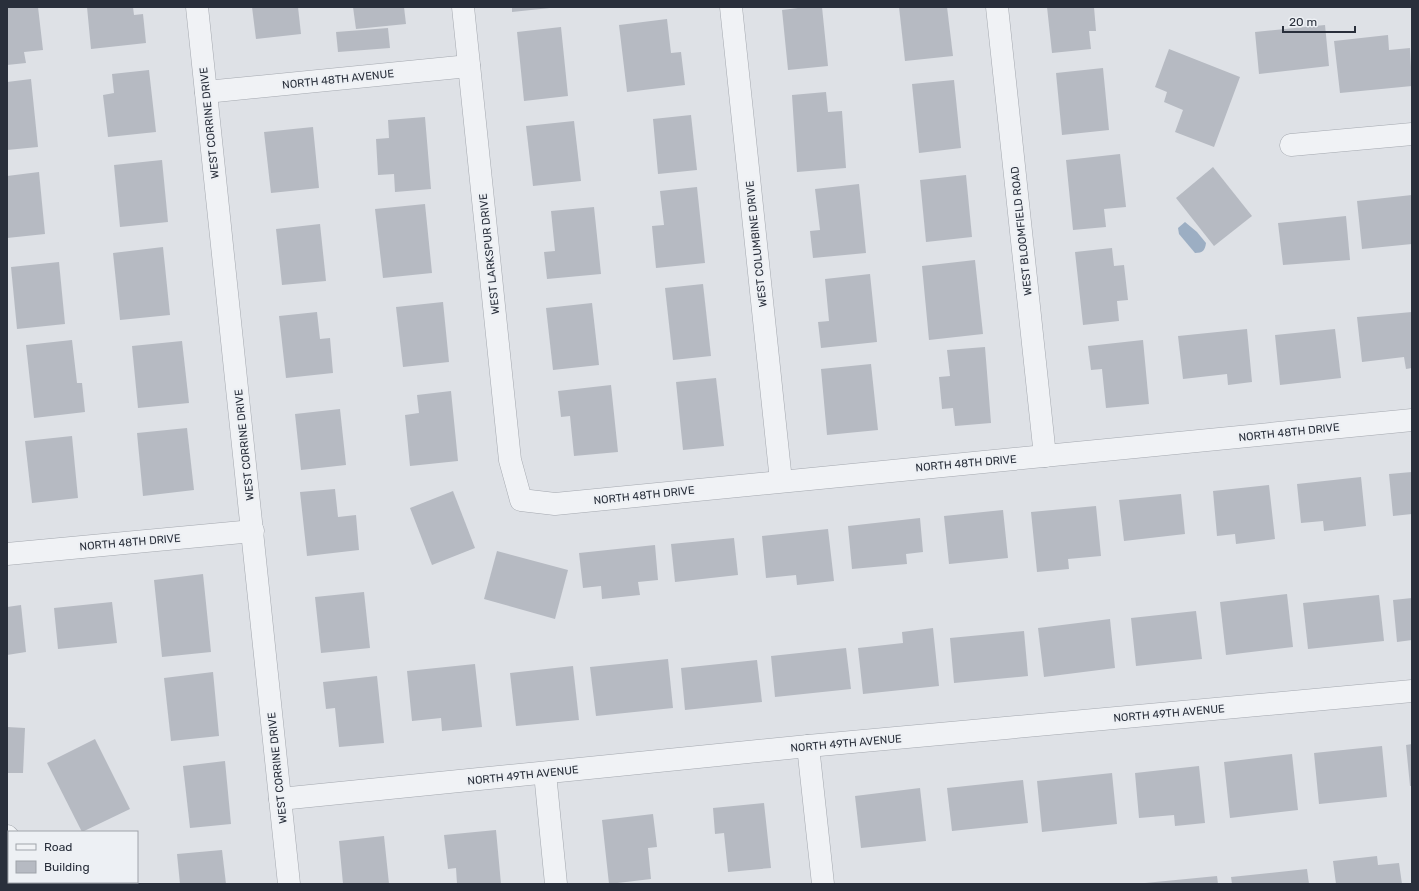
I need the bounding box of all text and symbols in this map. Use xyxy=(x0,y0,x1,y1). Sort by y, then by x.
scale bar xyxy=(1283,8,1355,34)
text: 20 m xyxy=(1289,15,1317,29)
street label: WEST CORRINE DRIVE xyxy=(197,66,222,179)
street label: NORTH 48TH AVENUE xyxy=(282,67,395,92)
street label: WEST BLOOMFIELD ROAD xyxy=(1008,166,1035,296)
street label: WEST COLUMBINE DRIVE xyxy=(743,180,770,308)
street label: WEST LARKSPUR DRIVE xyxy=(477,193,502,315)
street label: WEST CORRINE DRIVE xyxy=(232,388,257,501)
street label: NORTH 48TH DRIVE xyxy=(1238,421,1341,444)
street label: NORTH 48TH DRIVE xyxy=(915,453,1018,474)
street label: NORTH 48TH DRIVE xyxy=(593,484,696,507)
street label: NORTH 48TH DRIVE xyxy=(79,532,182,553)
street label: NORTH 49TH AVENUE xyxy=(1113,702,1226,725)
street label: WEST CORRINE DRIVE xyxy=(265,711,290,824)
street label: NORTH 49TH AVENUE xyxy=(790,732,903,755)
street label: NORTH 49TH AVENUE xyxy=(467,763,580,788)
legend xyxy=(8,831,138,883)
text: Road xyxy=(44,840,72,854)
text: Building xyxy=(44,860,90,874)

